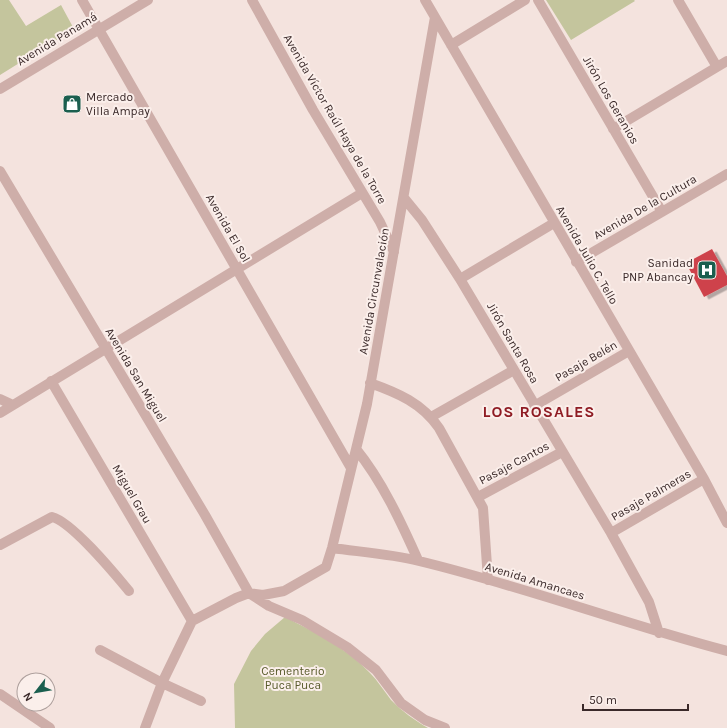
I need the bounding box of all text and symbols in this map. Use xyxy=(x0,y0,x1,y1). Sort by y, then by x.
street label: Avenida Panamá xyxy=(14,10,100,68)
street label: Avenida Víctor Raúl Haya de la Torre xyxy=(281,32,389,206)
street label: Jirón Los Geranios xyxy=(580,54,642,146)
place label: Mercado Villa Ampay xyxy=(86,90,150,118)
shop icon: Mercado Villa Ampay xyxy=(61,93,83,115)
street label: Avenida De la Cultura xyxy=(591,172,699,242)
street label: Avenida El Sol xyxy=(203,191,253,265)
street label: Avenida Julio C. Tello xyxy=(553,203,621,307)
street label: Avenida Circunvalación xyxy=(356,227,392,355)
place label: Sanidad PNP Abancay xyxy=(622,256,693,284)
hospital icon: Sanidad PNP Abancay xyxy=(696,259,718,281)
street label: Jirón Santa Rosa xyxy=(484,300,542,386)
street label: Avenida San Miguel xyxy=(102,325,170,425)
street label: Pasaje Belén xyxy=(552,338,620,384)
district label: LOS ROSALES xyxy=(483,402,595,421)
street label: Pasaje Cantos xyxy=(476,439,552,487)
street label: Miguel Grau xyxy=(109,462,155,526)
street label: Pasaje Palmeras xyxy=(608,466,694,524)
street label: Avenida Amancaes xyxy=(483,559,587,603)
park label: Cementerio Puca Puca xyxy=(261,664,325,692)
north arrow xyxy=(16,672,56,712)
scale bar xyxy=(583,686,688,712)
text: N xyxy=(20,690,35,704)
text: 50 m xyxy=(589,693,617,707)

